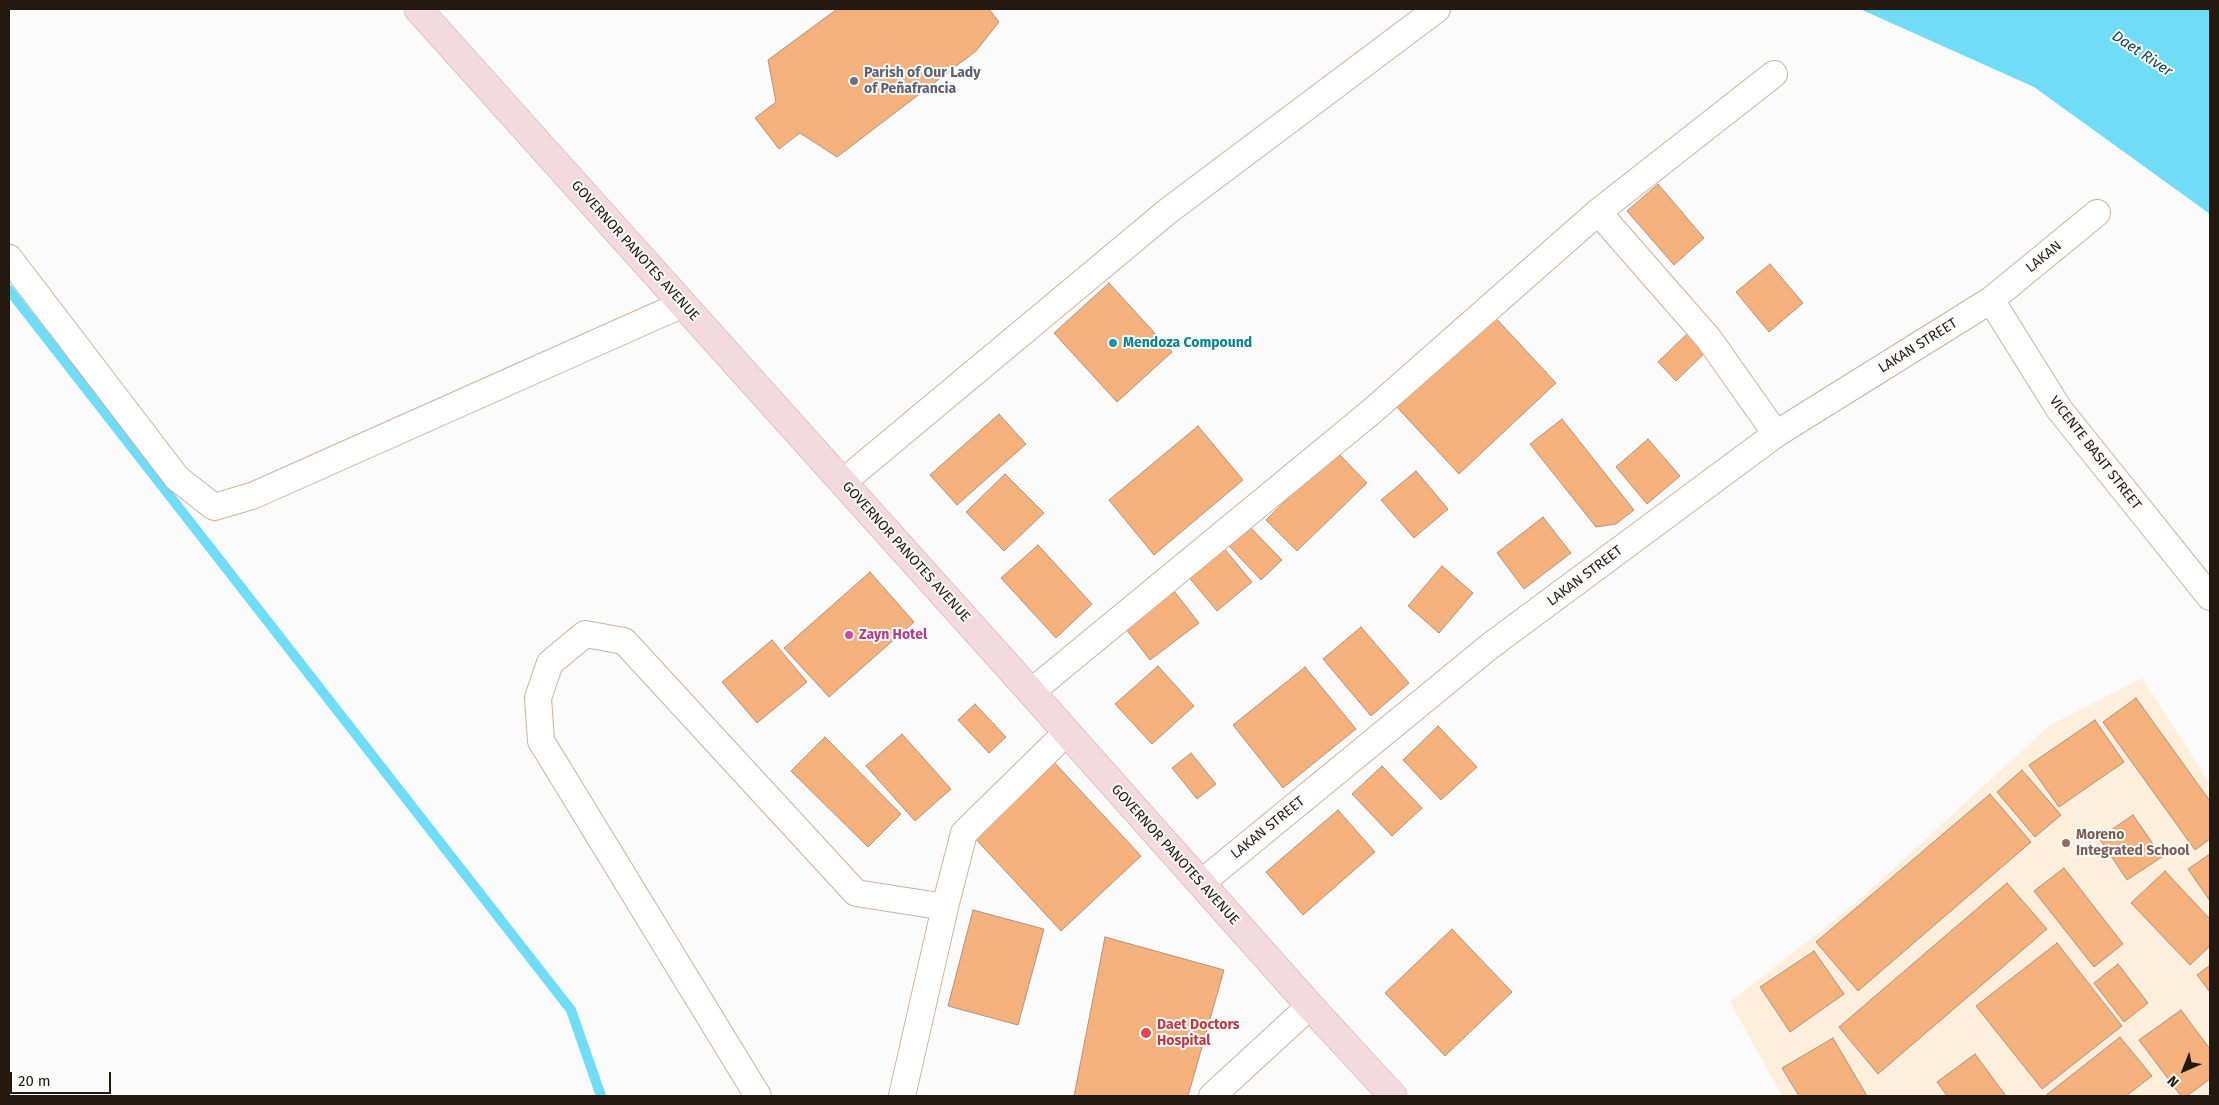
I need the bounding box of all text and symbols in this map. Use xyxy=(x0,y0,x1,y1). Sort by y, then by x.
water label: Daet River xyxy=(2108,27,2176,81)
place label: Parish of Our Lady of Peñafrancia xyxy=(864,65,981,98)
marker: Parish of Our Lady of Peñafrancia xyxy=(848,75,860,87)
street label: GOVERNOR PANOTES AVENUE xyxy=(568,177,702,325)
street label: LAKAN xyxy=(2023,238,2065,276)
street label: LAKAN STREET xyxy=(1875,315,1961,377)
place label: Mendoza Compound xyxy=(1123,335,1252,351)
marker: Mendoza Compound xyxy=(1107,337,1119,349)
street label: VICENTE BASIT STREET xyxy=(2045,393,2145,513)
street label: GOVERNOR PANOTES AVENUE xyxy=(839,478,973,626)
street label: LAKAN STREET xyxy=(1544,542,1626,610)
place label: Zayn Hotel xyxy=(859,627,927,643)
marker: Zayn Hotel xyxy=(843,629,855,641)
street label: GOVERNOR PANOTES AVENUE xyxy=(1108,781,1242,929)
street label: LAKAN STREET xyxy=(1228,793,1308,863)
place label: Moreno Integrated School xyxy=(2076,827,2189,860)
marker: Moreno Integrated School xyxy=(2060,837,2072,849)
place label: Daet Doctors Hospital xyxy=(1157,1017,1240,1050)
marker: Daet Doctors Hospital xyxy=(1139,1026,1153,1040)
north arrow xyxy=(2159,1045,2209,1095)
scale bar xyxy=(12,1062,114,1094)
text: 20 m xyxy=(18,1072,51,1090)
text: N xyxy=(2164,1072,2182,1090)

